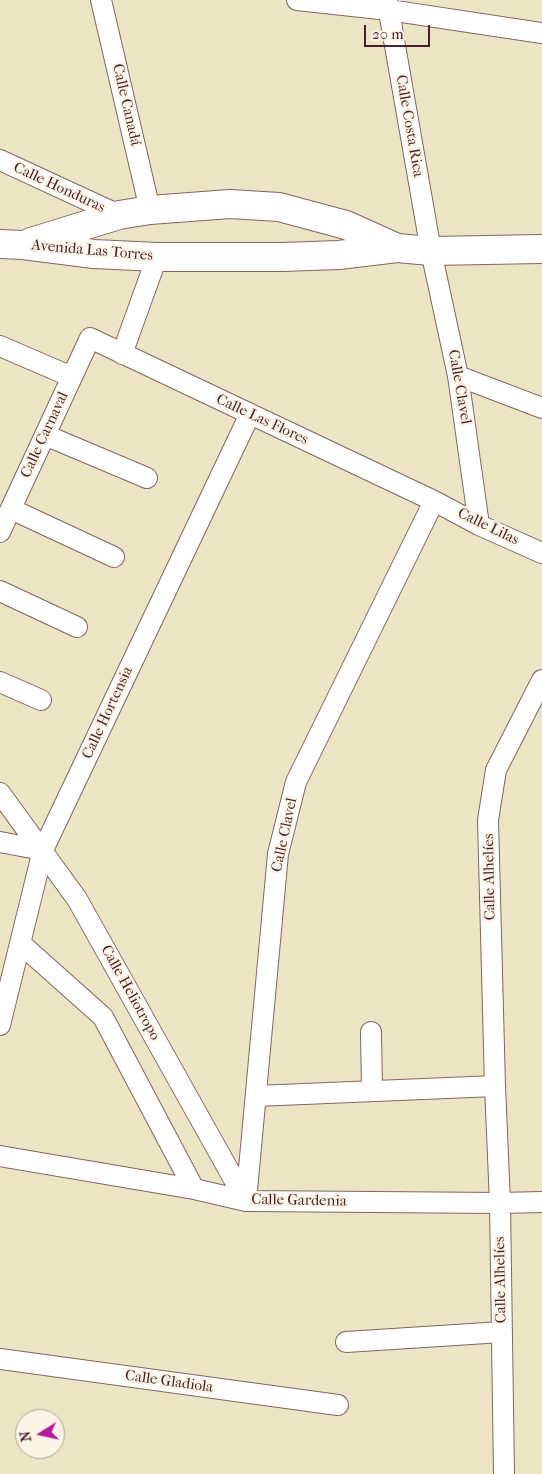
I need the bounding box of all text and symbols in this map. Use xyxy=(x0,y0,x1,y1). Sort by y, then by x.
scale bar xyxy=(367,15,433,47)
text: 20 m xyxy=(372,25,404,43)
street label: Calle Canadá xyxy=(108,62,144,148)
street label: Calle Costa Rica xyxy=(391,74,427,178)
street label: Calle Honduras xyxy=(10,159,108,217)
street label: Avenida Las Torres xyxy=(30,237,154,265)
street label: Calle Clavel xyxy=(444,348,474,426)
street label: Calle Carnaval xyxy=(17,389,73,481)
street label: Calle Las Flores xyxy=(213,391,311,449)
street label: Calle Lilas xyxy=(454,504,522,550)
street label: Calle Hortensia xyxy=(79,664,137,762)
street label: Calle Clavel xyxy=(268,796,302,874)
street label: Calle Alhelíes xyxy=(480,833,500,921)
street label: Calle Heliotropo xyxy=(96,942,164,1044)
street label: Calle Gardenia xyxy=(251,1191,347,1211)
street label: Calle Alhelíes xyxy=(491,1236,511,1324)
street label: Calle Gladiola xyxy=(124,1367,214,1397)
north arrow xyxy=(15,1409,65,1459)
text: N xyxy=(16,1430,35,1443)

